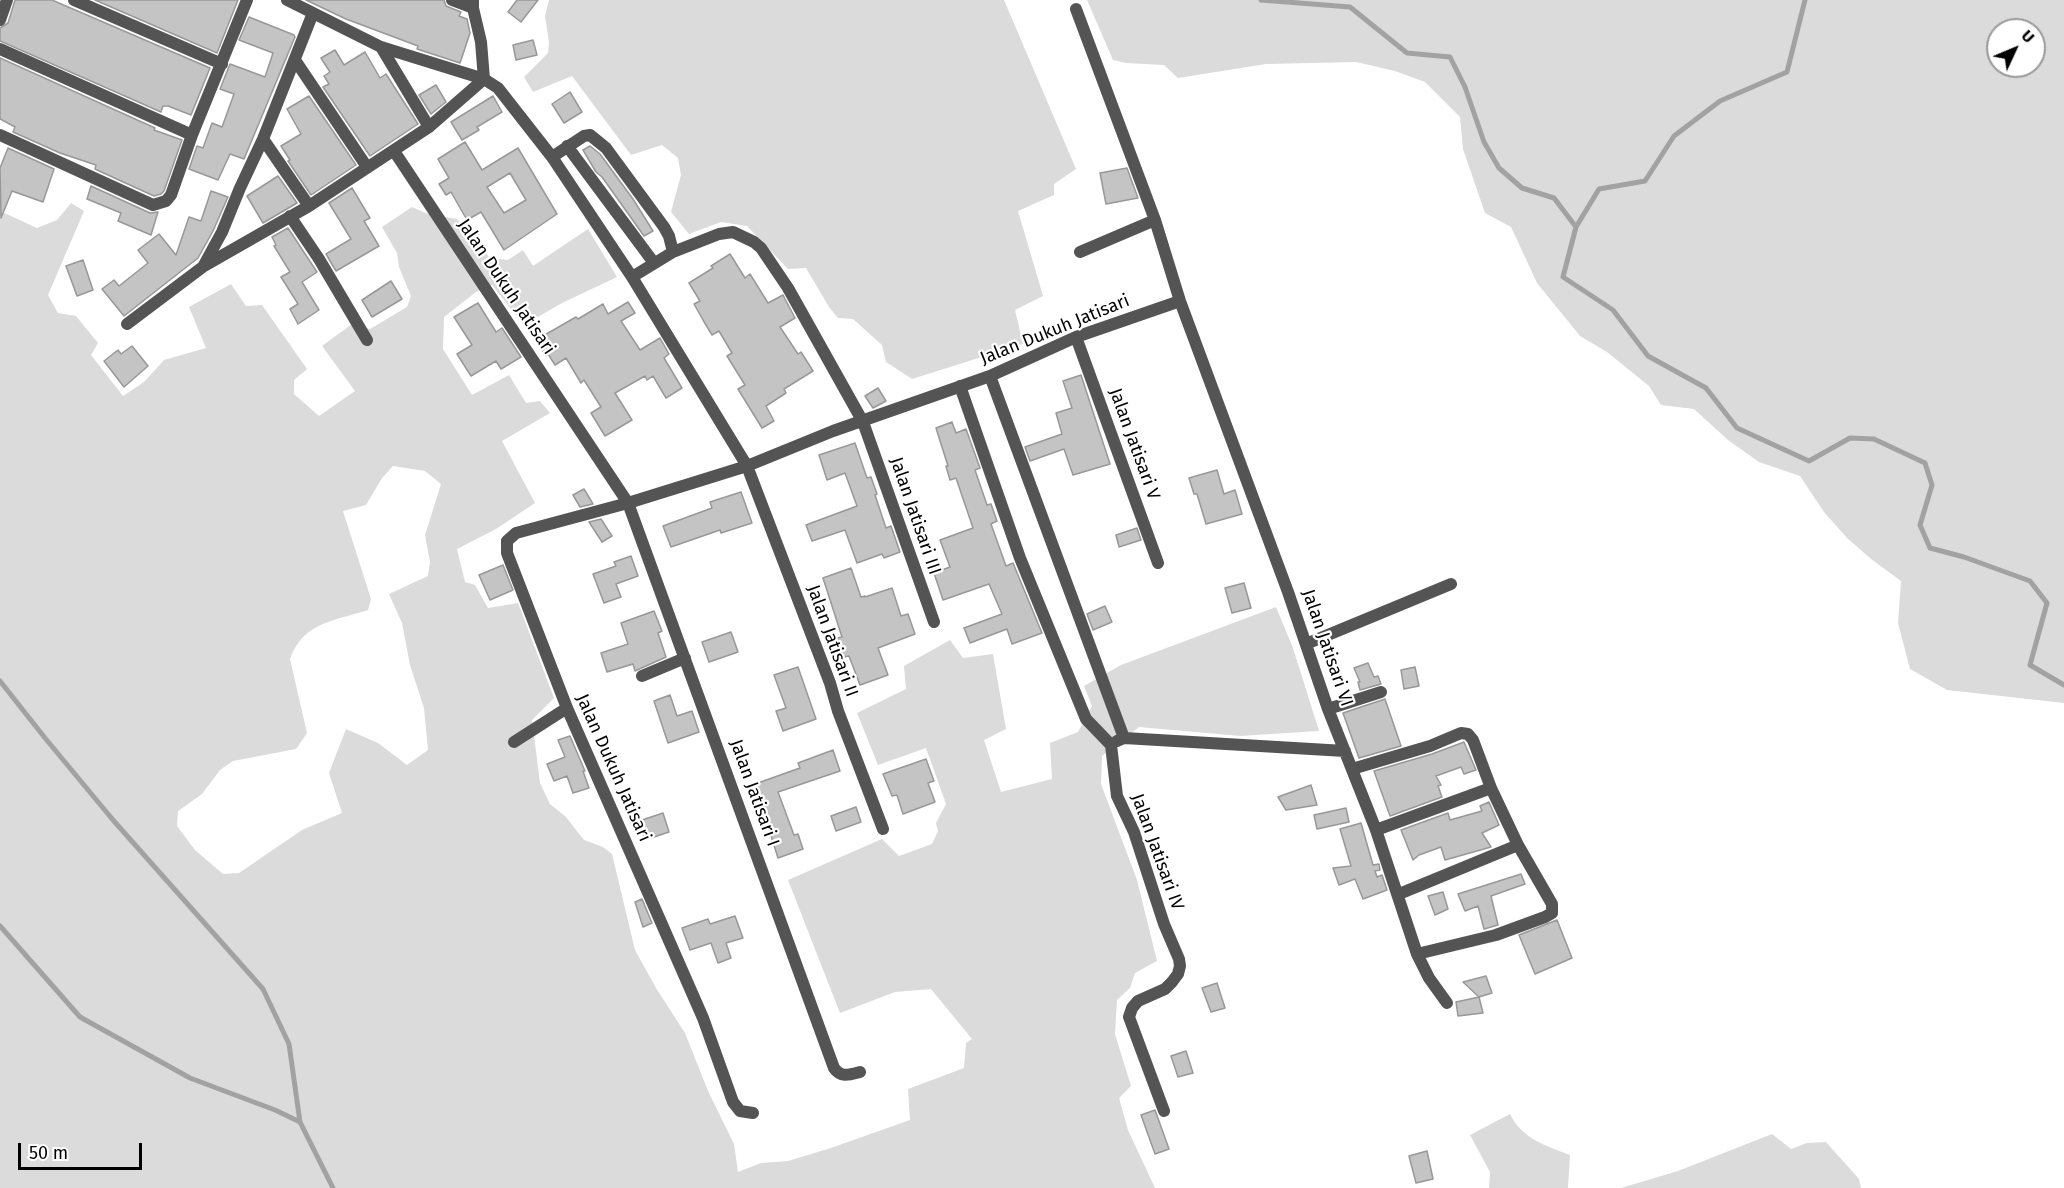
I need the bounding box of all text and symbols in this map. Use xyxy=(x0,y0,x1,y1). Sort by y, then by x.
north arrow xyxy=(1986,18,2046,78)
text: U xyxy=(2017,26,2038,47)
street label: Jalan Dukuh Jatisari xyxy=(453,215,559,359)
street label: Jalan Dukuh Jatisari xyxy=(977,290,1133,370)
street label: Jalan Jatisari V xyxy=(1104,385,1164,503)
street label: Jalan Jatisari III xyxy=(885,454,945,578)
street label: Jalan Jatisari II xyxy=(802,582,862,700)
street label: Jalan Jatisari VI xyxy=(1297,587,1357,709)
street label: Jalan Dukuh Jatisari xyxy=(571,691,655,845)
street label: Jalan Jatisari I xyxy=(725,737,783,849)
street label: Jalan Jatisari IV xyxy=(1126,791,1188,913)
scale bar xyxy=(21,1131,146,1169)
text: 50 m xyxy=(29,1142,68,1164)

